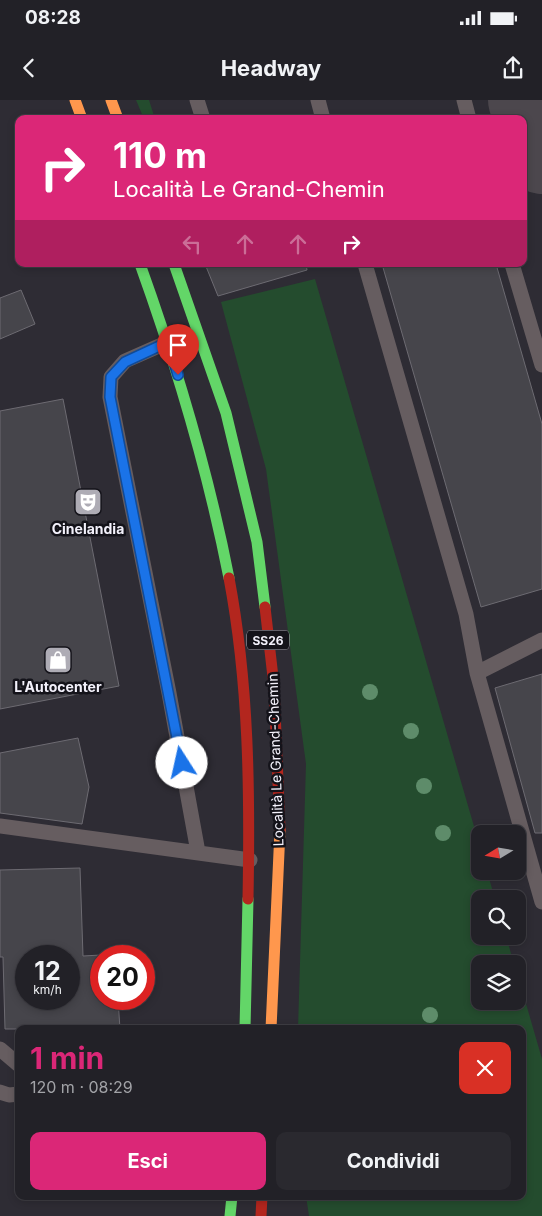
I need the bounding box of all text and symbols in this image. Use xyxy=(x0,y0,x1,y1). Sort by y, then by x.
text: 08:28 xyxy=(25,6,81,29)
icon: back xyxy=(15,54,43,82)
icon: share xyxy=(499,54,527,82)
text: Headway xyxy=(221,55,321,81)
text: 110 m xyxy=(113,134,207,176)
icon: right xyxy=(30,135,95,200)
text: Località Le Grand-Chemin xyxy=(113,176,385,202)
icon: left xyxy=(178,230,206,258)
icon: ahead xyxy=(231,230,259,258)
icon: ahead xyxy=(284,230,312,258)
icon: right xyxy=(337,230,365,258)
pin xyxy=(157,324,199,375)
icon: arrive xyxy=(164,331,192,359)
theatre icon: Cinelandia xyxy=(73,487,103,517)
place label: Cinelandia xyxy=(52,520,124,537)
road number: SS26 xyxy=(247,630,289,650)
shop icon: L'Autocenter xyxy=(43,645,73,675)
street label: Località Le Grand-Chemin xyxy=(263,673,287,847)
place label: L'Autocenter xyxy=(14,678,102,695)
position arrow xyxy=(155,736,207,788)
north arrow xyxy=(471,825,526,880)
map controls xyxy=(471,825,526,1010)
button: search xyxy=(471,890,526,945)
speed limit sign: 20 xyxy=(90,945,155,1010)
button: layers xyxy=(471,955,526,1010)
text: 12 xyxy=(34,956,61,986)
text: km/h xyxy=(33,982,62,997)
text: 1 min xyxy=(30,1040,104,1076)
button: close xyxy=(459,1042,511,1094)
text: 120 m · 08:29 xyxy=(30,1077,133,1097)
button: Esci xyxy=(30,1132,266,1190)
button: Condividi xyxy=(276,1132,511,1190)

